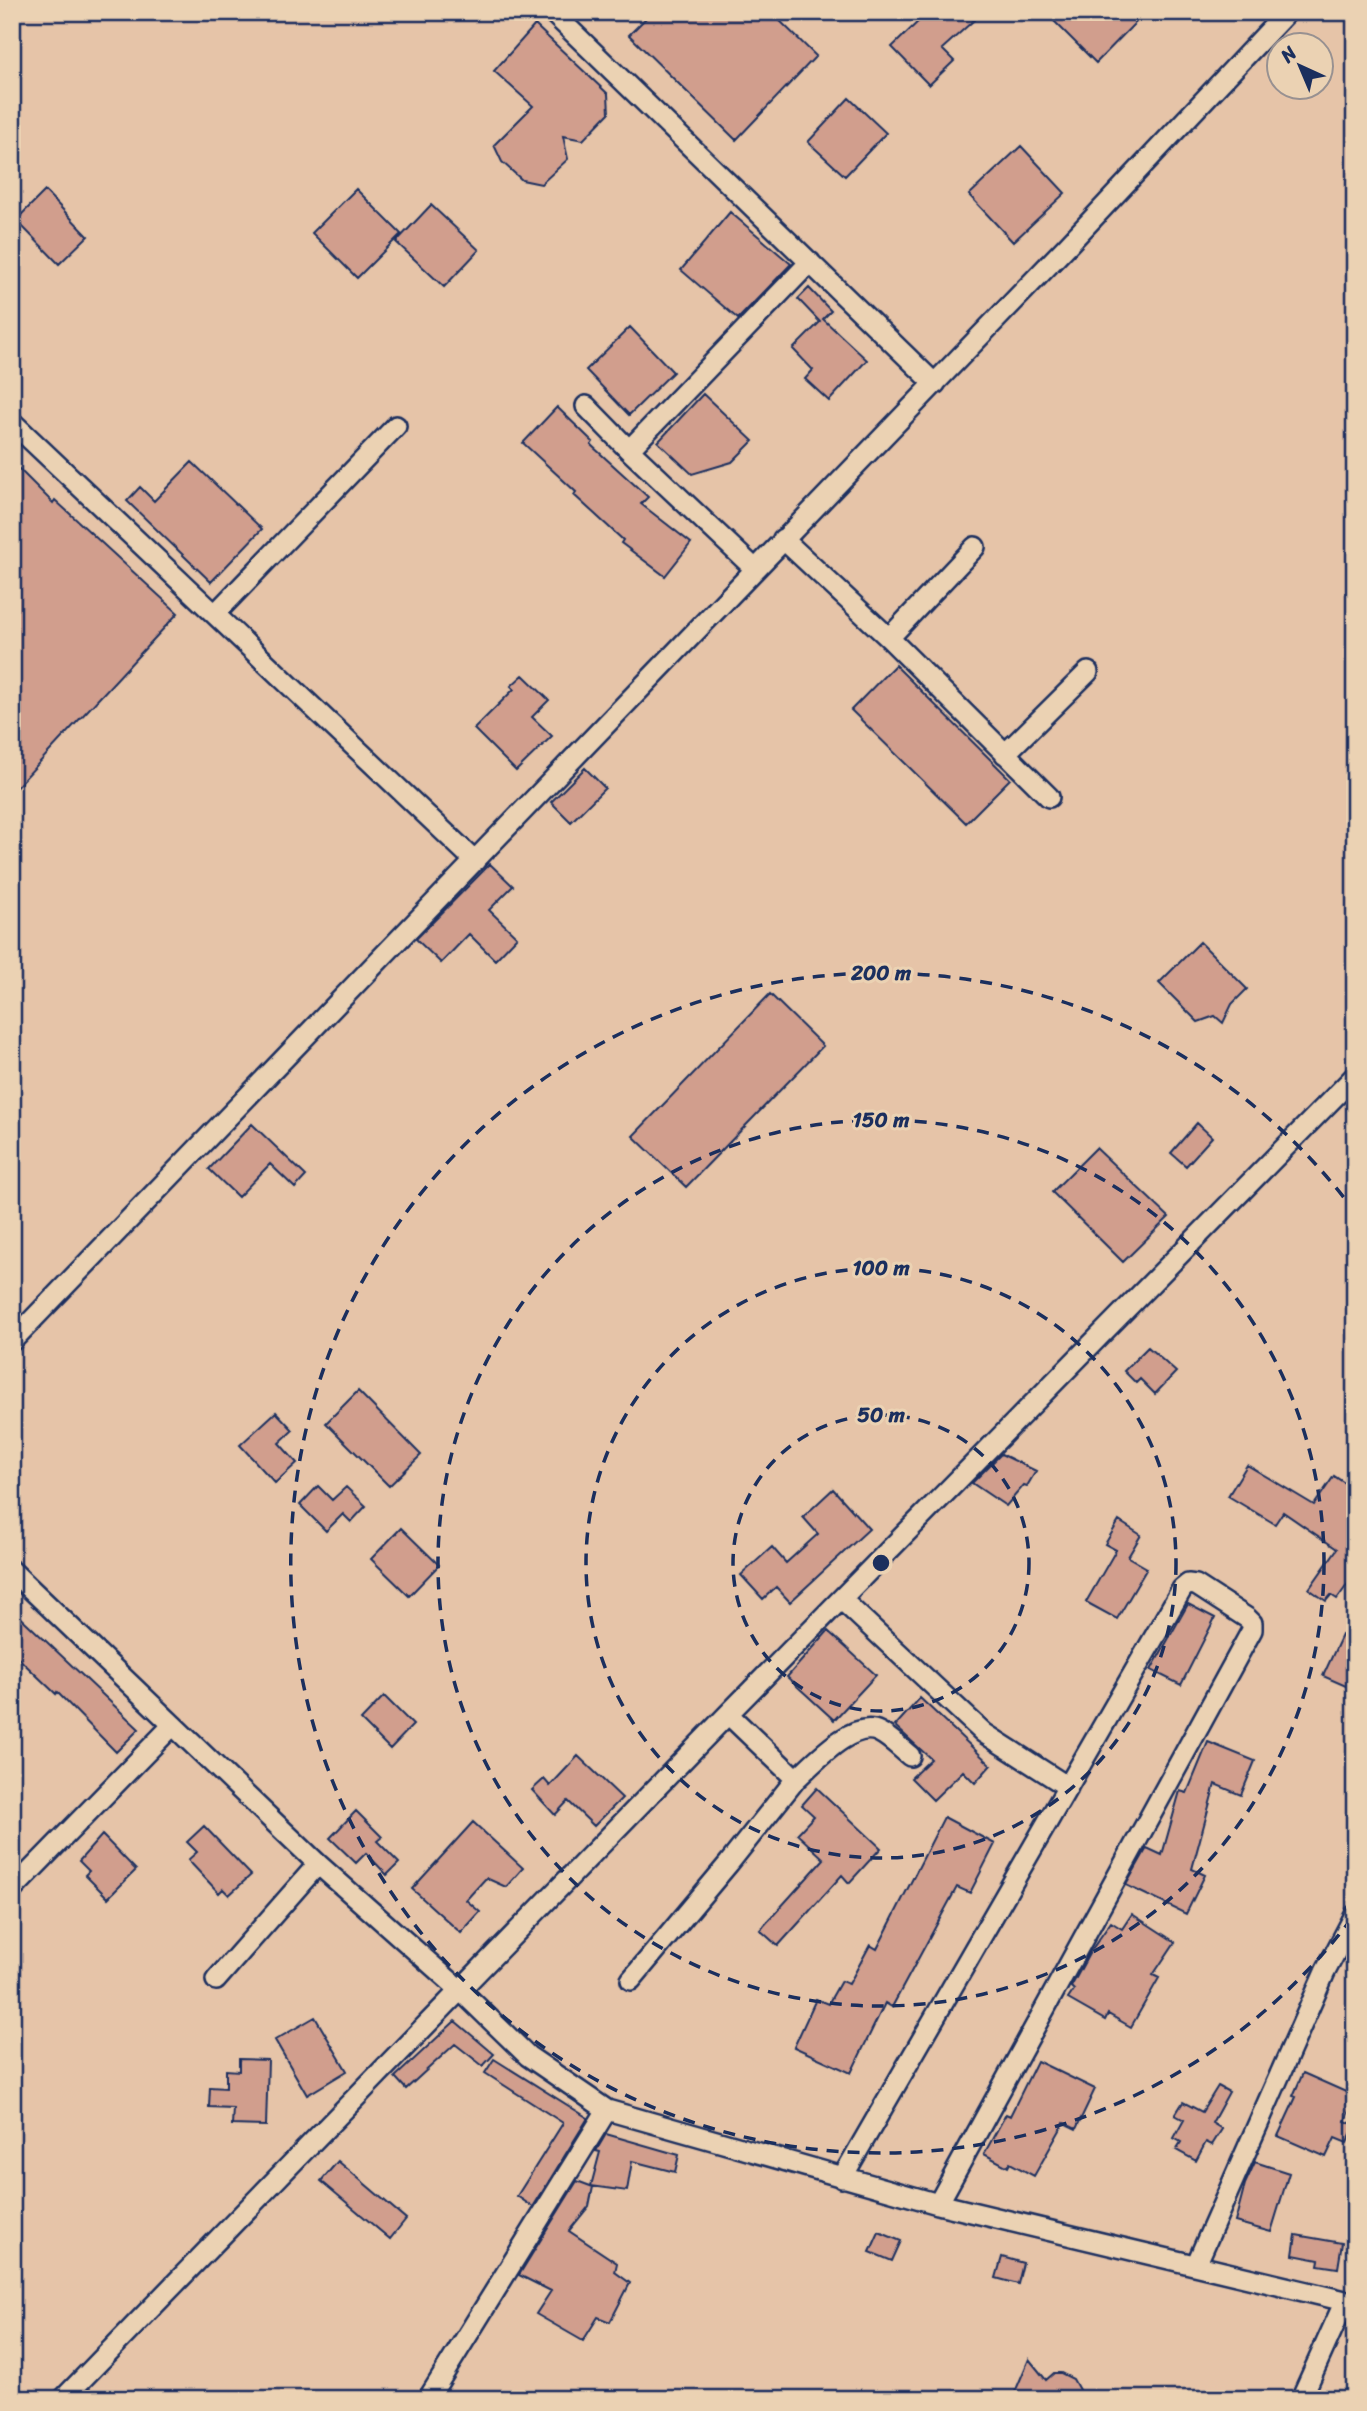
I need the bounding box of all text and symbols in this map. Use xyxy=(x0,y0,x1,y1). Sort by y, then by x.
north arrow xyxy=(1266,32,1336,102)
text: N xyxy=(1272,37,1305,71)
text: 200 m xyxy=(850,954,912,992)
text: 150 m xyxy=(853,1101,910,1139)
text: 100 m xyxy=(852,1249,910,1287)
text: 50 m xyxy=(857,1396,906,1434)
centre of rings xyxy=(869,1551,893,1575)

